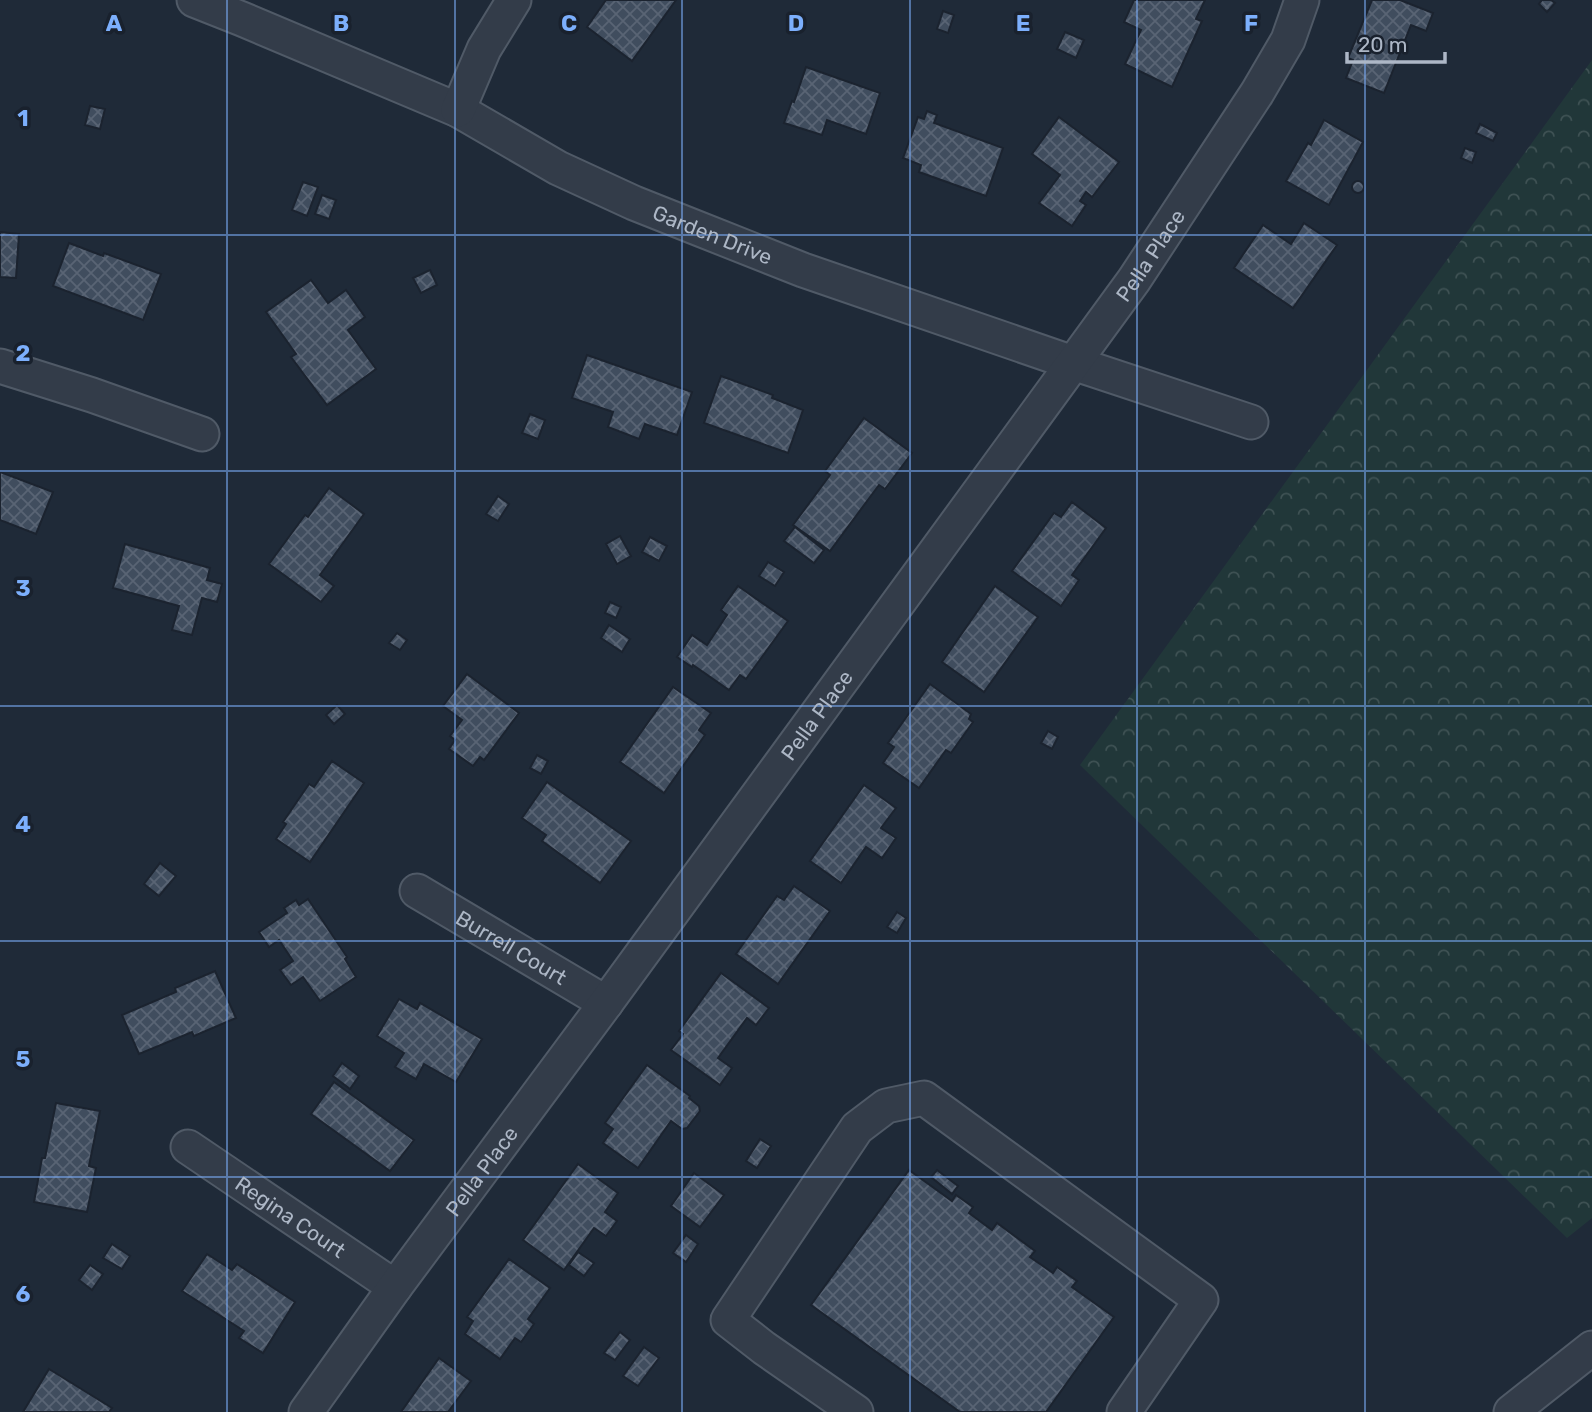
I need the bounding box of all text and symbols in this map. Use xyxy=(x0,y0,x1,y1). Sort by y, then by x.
text: A xyxy=(106,9,123,37)
text: B xyxy=(333,9,349,37)
text: C xyxy=(561,9,577,37)
text: D xyxy=(788,9,804,37)
text: E xyxy=(1016,9,1030,37)
text: F xyxy=(1244,9,1258,37)
scale bar xyxy=(1347,21,1445,65)
text: 20 m xyxy=(1358,32,1407,57)
text: 1 xyxy=(17,104,29,132)
street label: Garden Drive xyxy=(649,199,776,269)
street label: Pella Place xyxy=(1110,204,1190,306)
text: 2 xyxy=(16,339,30,367)
text: 3 xyxy=(15,574,31,602)
street label: Pella Place xyxy=(775,665,858,765)
text: 4 xyxy=(15,810,31,838)
street label: Burrell Court xyxy=(452,905,572,990)
text: 5 xyxy=(16,1045,31,1073)
street label: Pella Place xyxy=(440,1121,523,1221)
street label: Regina Court xyxy=(231,1170,350,1263)
text: 6 xyxy=(16,1280,31,1308)

